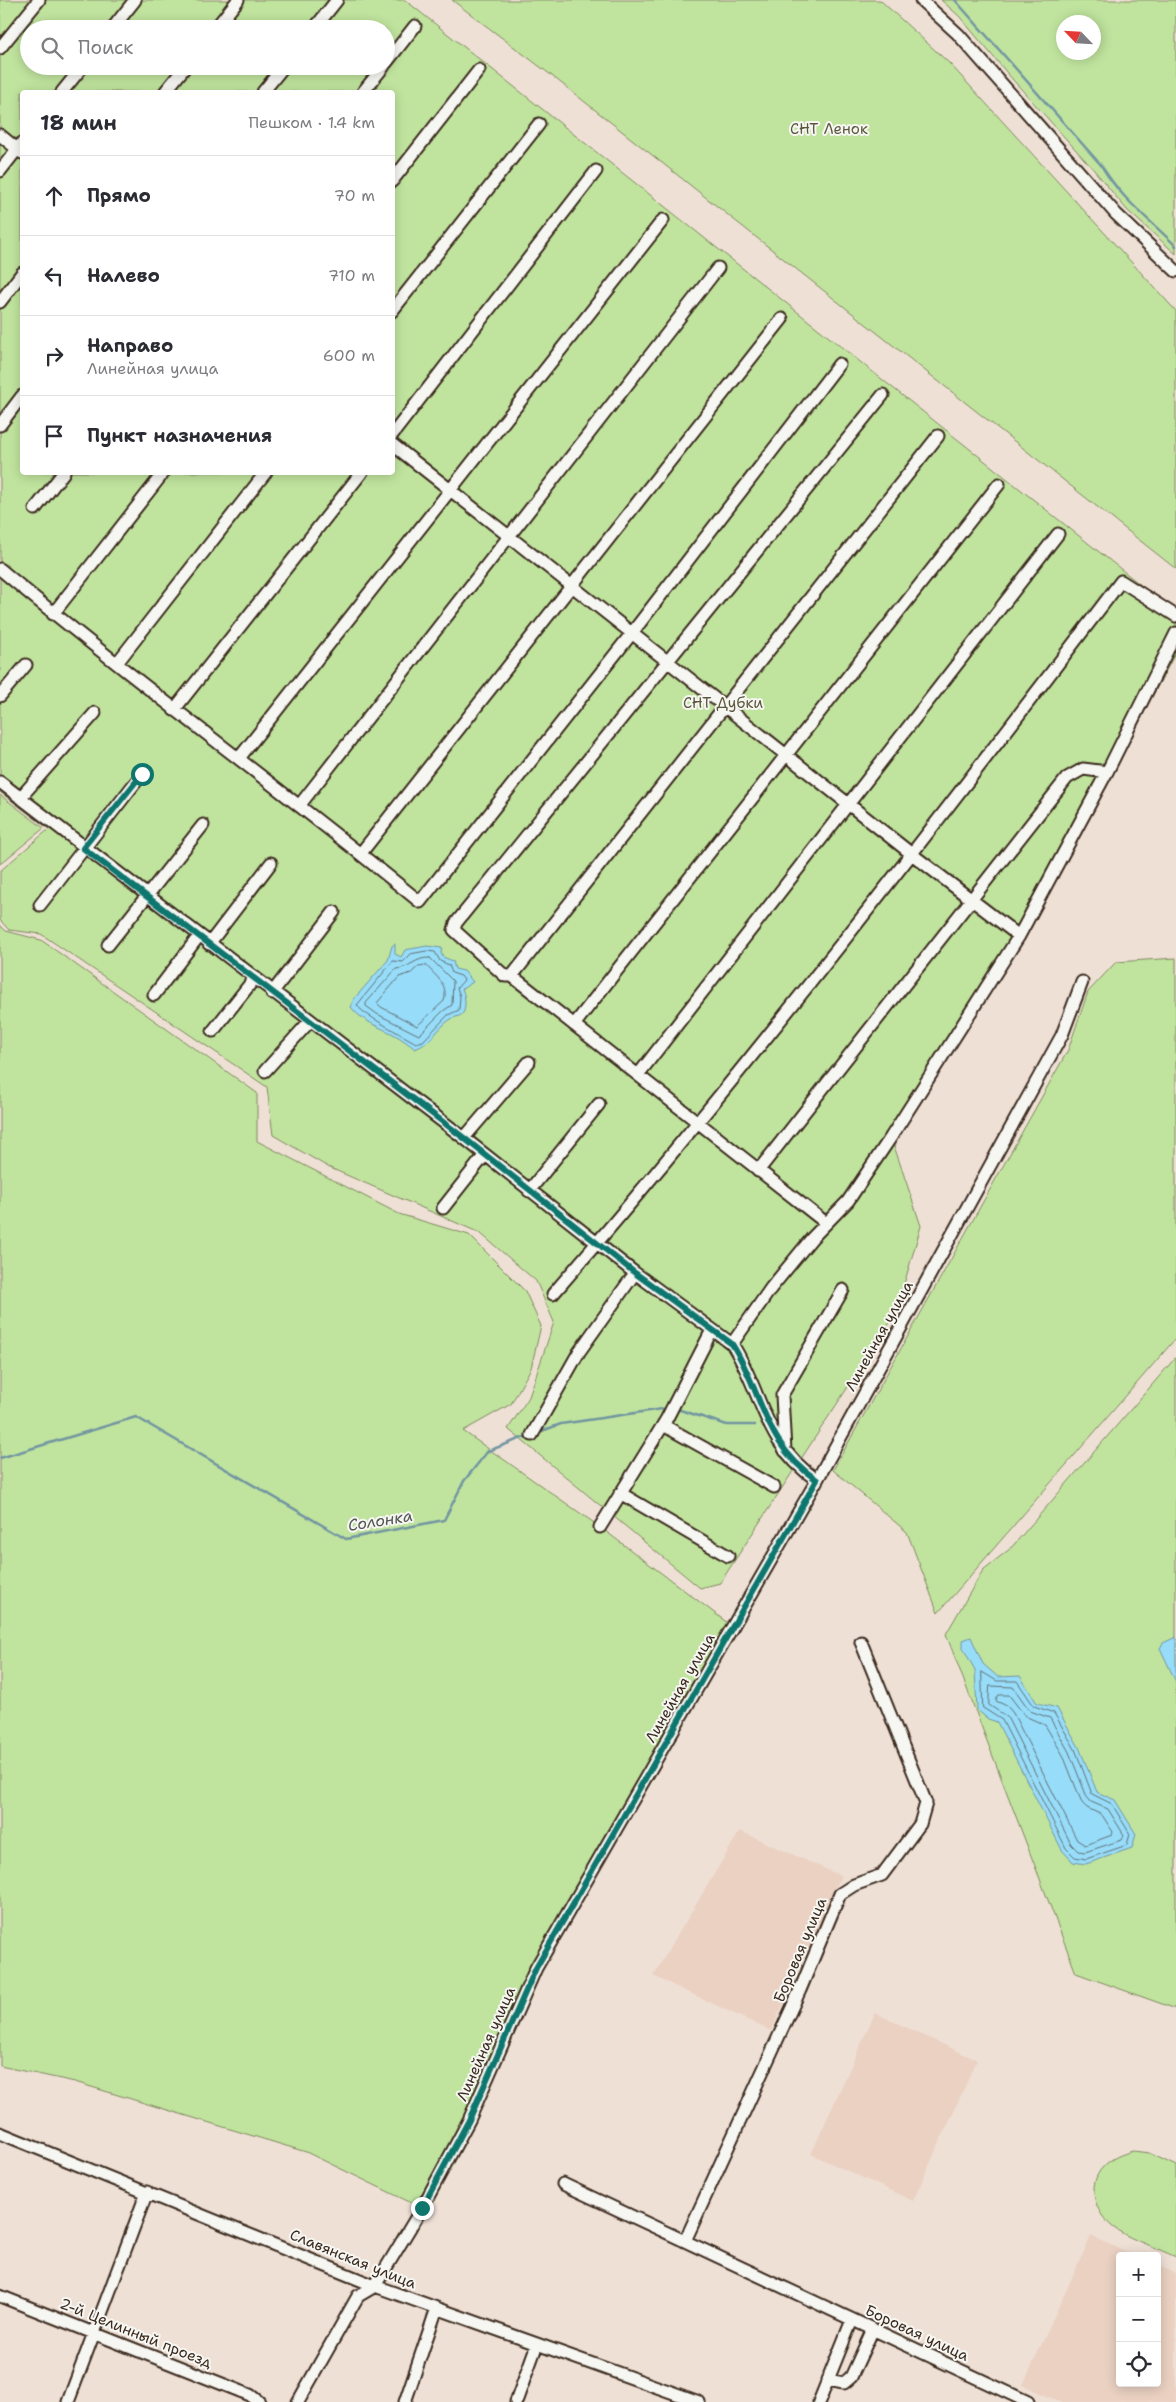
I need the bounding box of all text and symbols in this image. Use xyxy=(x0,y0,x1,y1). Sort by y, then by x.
north arrow xyxy=(1056,15,1101,60)
search box xyxy=(20,20,395,75)
icon: search xyxy=(38,34,66,62)
text: Поиск xyxy=(78,35,133,60)
text: 18 мин xyxy=(40,109,117,137)
text: Пешком · 1.4 km xyxy=(248,112,375,133)
park label: СНТ Ленок xyxy=(790,119,868,139)
icon: ahead xyxy=(40,182,68,210)
text: Прямо xyxy=(87,183,151,208)
text: 70 m xyxy=(334,185,375,206)
icon: left xyxy=(40,262,68,290)
text: Налево xyxy=(87,263,160,288)
text: 710 m xyxy=(328,265,375,286)
text: Направо xyxy=(87,333,173,358)
icon: right xyxy=(40,342,68,370)
text: 600 m xyxy=(323,345,375,366)
text: Линейная улица xyxy=(87,358,218,379)
icon: arrive xyxy=(40,422,68,450)
text: Пункт назначения xyxy=(87,423,272,448)
park label: СНТ Дубки xyxy=(683,693,763,713)
route start xyxy=(131,763,154,786)
street label: Линейная улица xyxy=(840,1277,918,1395)
water label: Солонка xyxy=(346,1505,414,1536)
street label: Линейная улица xyxy=(641,1629,720,1746)
street label: Боровая улица xyxy=(769,1894,831,2006)
street label: Линейная улица xyxy=(452,1983,520,2104)
route end xyxy=(411,2197,434,2220)
street label: Славянская улица xyxy=(287,2225,420,2294)
map controls xyxy=(1116,2252,1161,2387)
button: + xyxy=(1116,2252,1161,2297)
street label: 2-й Целинный проезд xyxy=(57,2293,215,2373)
button: − xyxy=(1116,2297,1161,2342)
street label: Боровая улица xyxy=(862,2300,973,2366)
button: locate xyxy=(1116,2342,1161,2387)

